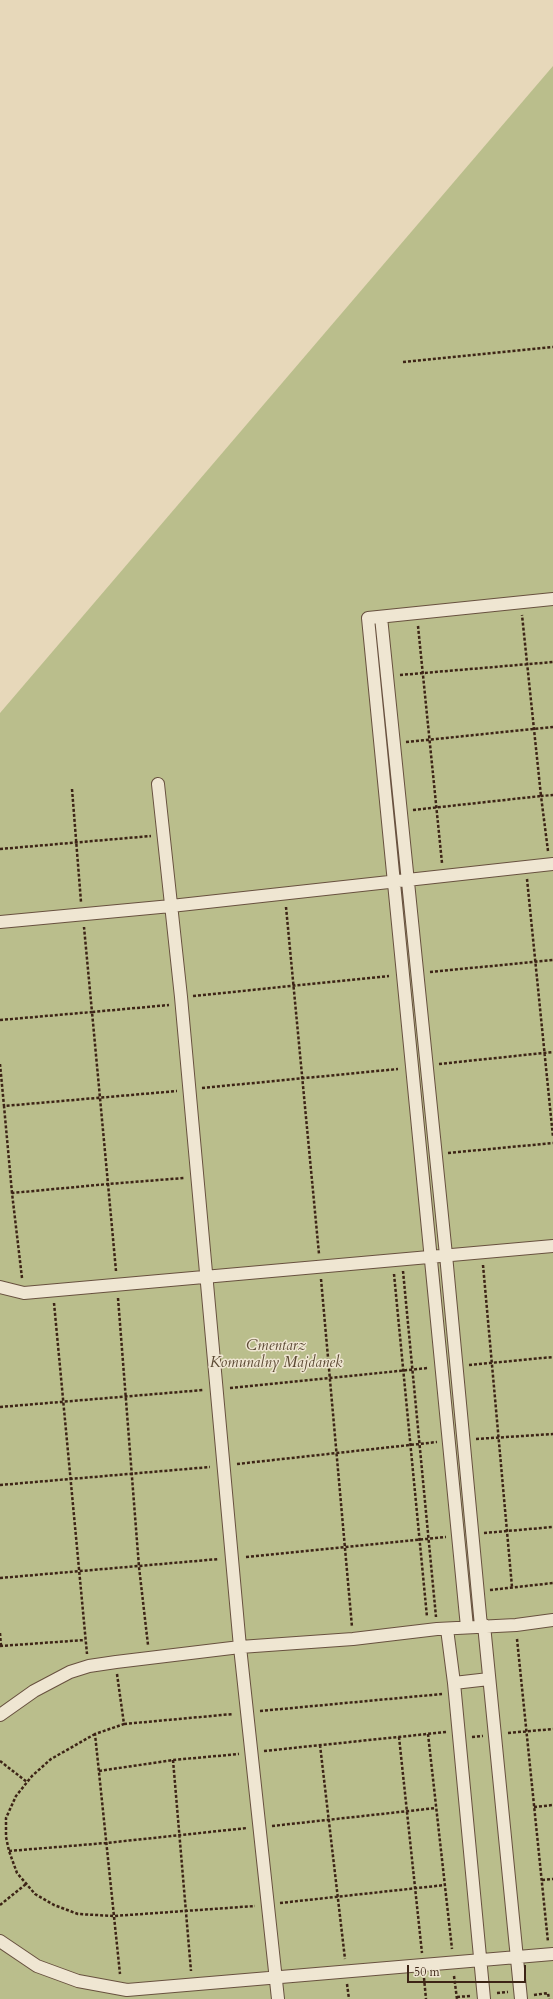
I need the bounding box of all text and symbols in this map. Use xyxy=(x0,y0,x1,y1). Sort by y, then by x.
park label: Cmentarz Komunalny Majdanek xyxy=(210,1338,342,1373)
scale bar xyxy=(409,1957,528,1983)
text: 50 m xyxy=(414,1964,440,1980)

